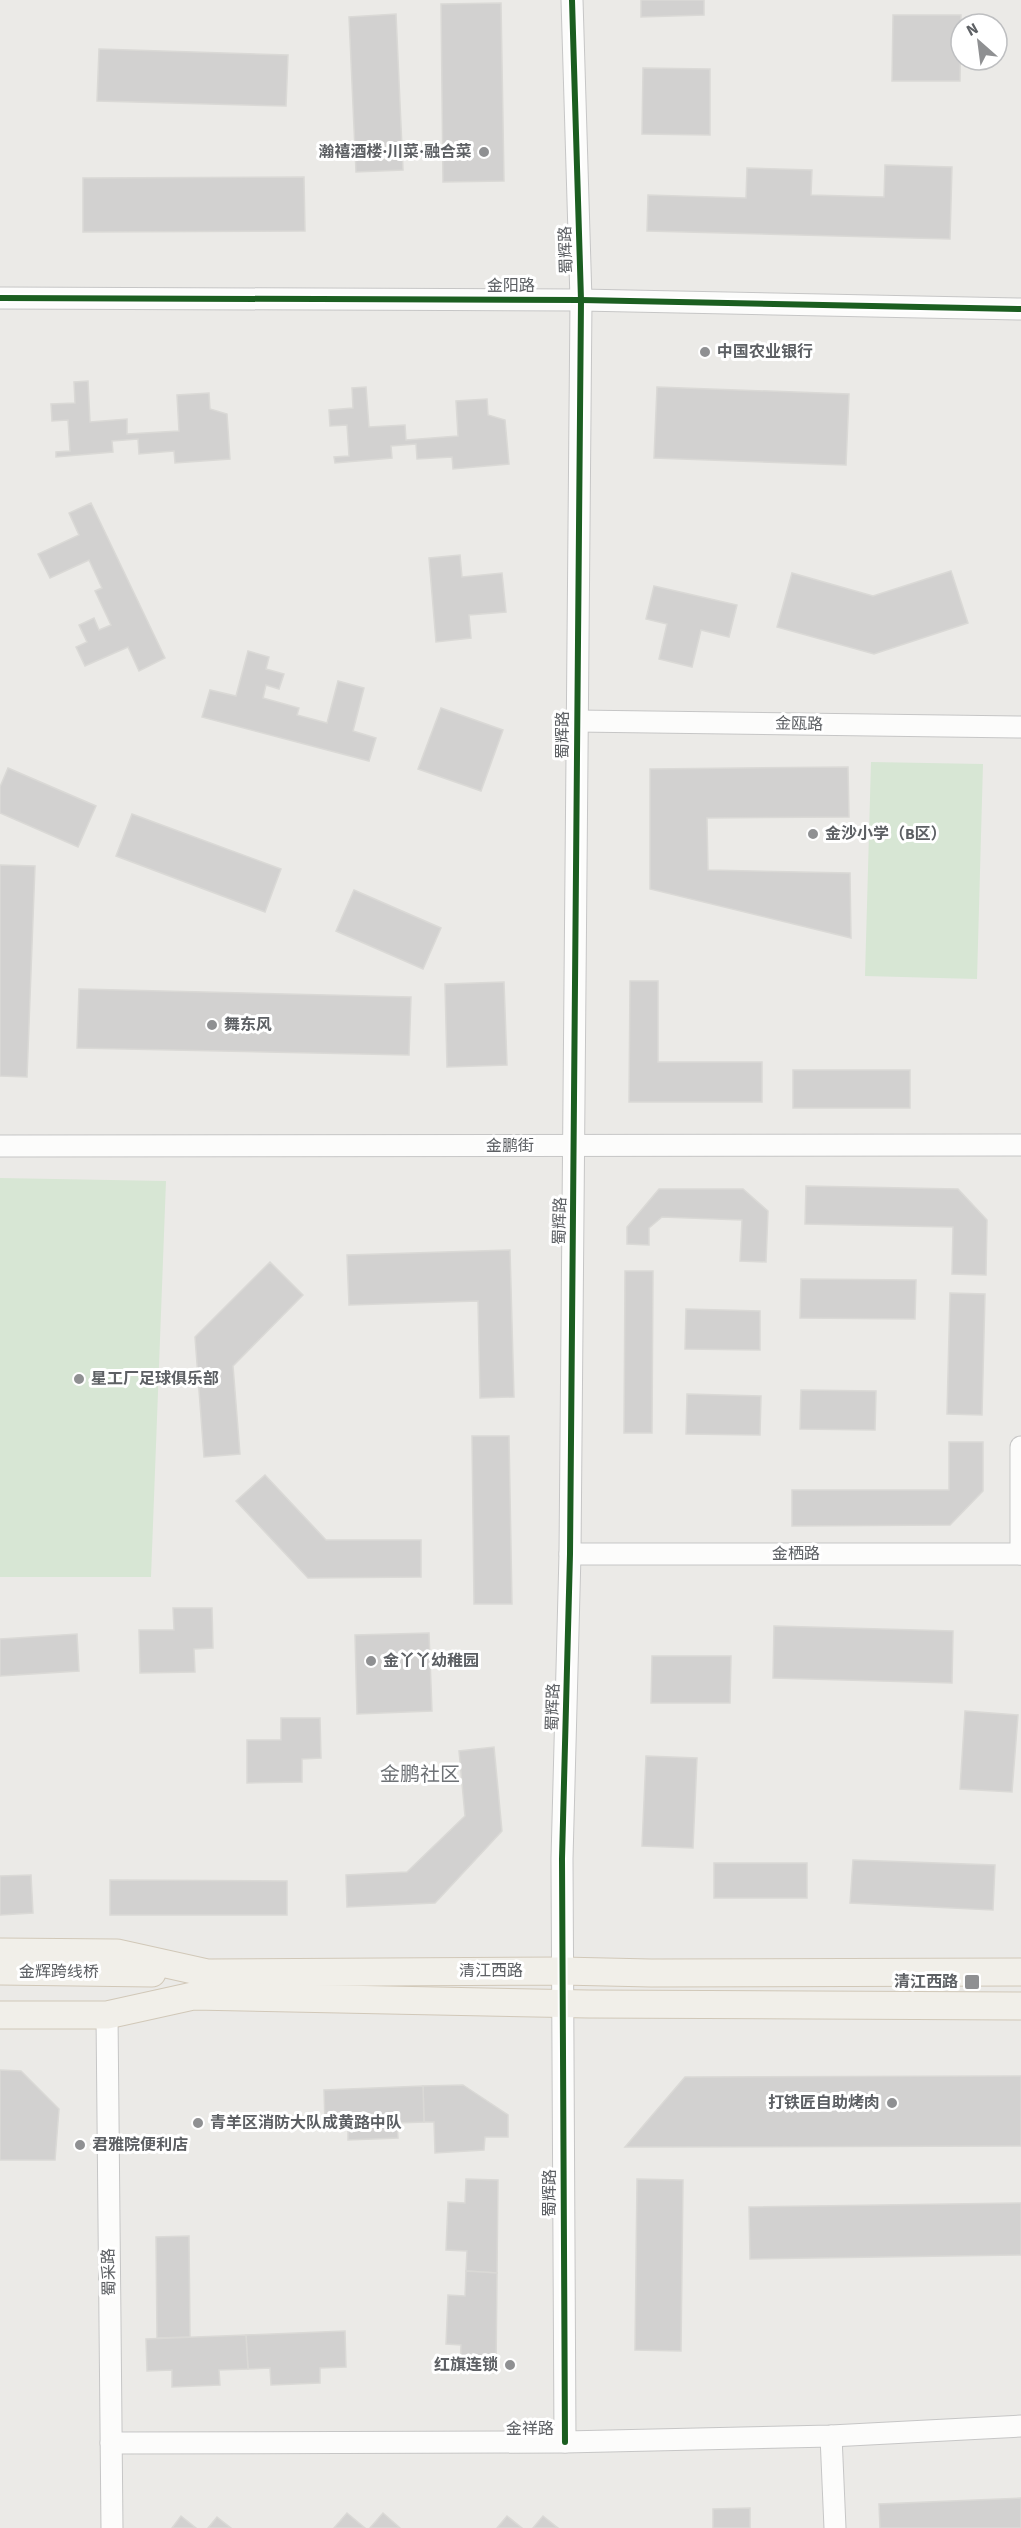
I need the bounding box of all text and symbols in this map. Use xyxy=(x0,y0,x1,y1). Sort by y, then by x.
north arrow xyxy=(949,12,1009,72)
text: N xyxy=(963,17,982,42)
place label: 瀚禧酒楼·川菜·融合菜 xyxy=(318,141,472,163)
marker: 瀚禧酒楼·川菜·融合菜 xyxy=(477,145,491,159)
street label: 蜀辉路 xyxy=(554,226,578,274)
street label: 金阳路 xyxy=(487,275,535,297)
place label: 中国农业银行 xyxy=(717,341,813,363)
marker: 中国农业银行 xyxy=(698,345,712,359)
street label: 蜀辉路 xyxy=(552,711,574,759)
street label: 金瓯路 xyxy=(775,713,823,735)
place label: 金沙小学（B区） xyxy=(825,823,947,845)
marker: 金沙小学（B区） xyxy=(806,827,820,841)
place label: 舞东风 xyxy=(224,1014,272,1036)
marker: 舞东风 xyxy=(205,1018,219,1032)
street label: 金鹏街 xyxy=(486,1135,534,1157)
street label: 蜀辉路 xyxy=(549,1197,571,1245)
place label: 星工厂足球俱乐部 xyxy=(91,1368,219,1390)
marker: 星工厂足球俱乐部 xyxy=(72,1372,86,1386)
street label: 金栖路 xyxy=(772,1543,820,1565)
place label: 金丫丫幼稚园 xyxy=(383,1650,479,1672)
marker: 金丫丫幼稚园 xyxy=(364,1654,378,1668)
street label: 蜀辉路 xyxy=(541,1683,565,1731)
district label: 金鹏社区 xyxy=(380,1761,460,1789)
street label: 清江西路 xyxy=(459,1960,523,1982)
street label: 金辉跨线桥 xyxy=(19,1961,99,1983)
place label: 清江西路 xyxy=(894,1971,958,1993)
marker: 清江西路 xyxy=(963,1973,981,1991)
place label: 打铁匠自助烤肉 xyxy=(768,2092,880,2114)
marker: 打铁匠自助烤肉 xyxy=(885,2096,899,2110)
place label: 青羊区消防大队成黄路中队 xyxy=(210,2112,402,2134)
marker: 青羊区消防大队成黄路中队 xyxy=(191,2116,205,2130)
place label: 君雅院便利店 xyxy=(92,2134,188,2156)
marker: 君雅院便利店 xyxy=(73,2138,87,2152)
street label: 蜀辉路 xyxy=(539,2169,561,2217)
street label: 蜀采路 xyxy=(98,2248,120,2296)
place label: 红旗连锁 xyxy=(434,2354,498,2376)
marker: 红旗连锁 xyxy=(503,2358,517,2372)
street label: 金祥路 xyxy=(506,2418,554,2440)

